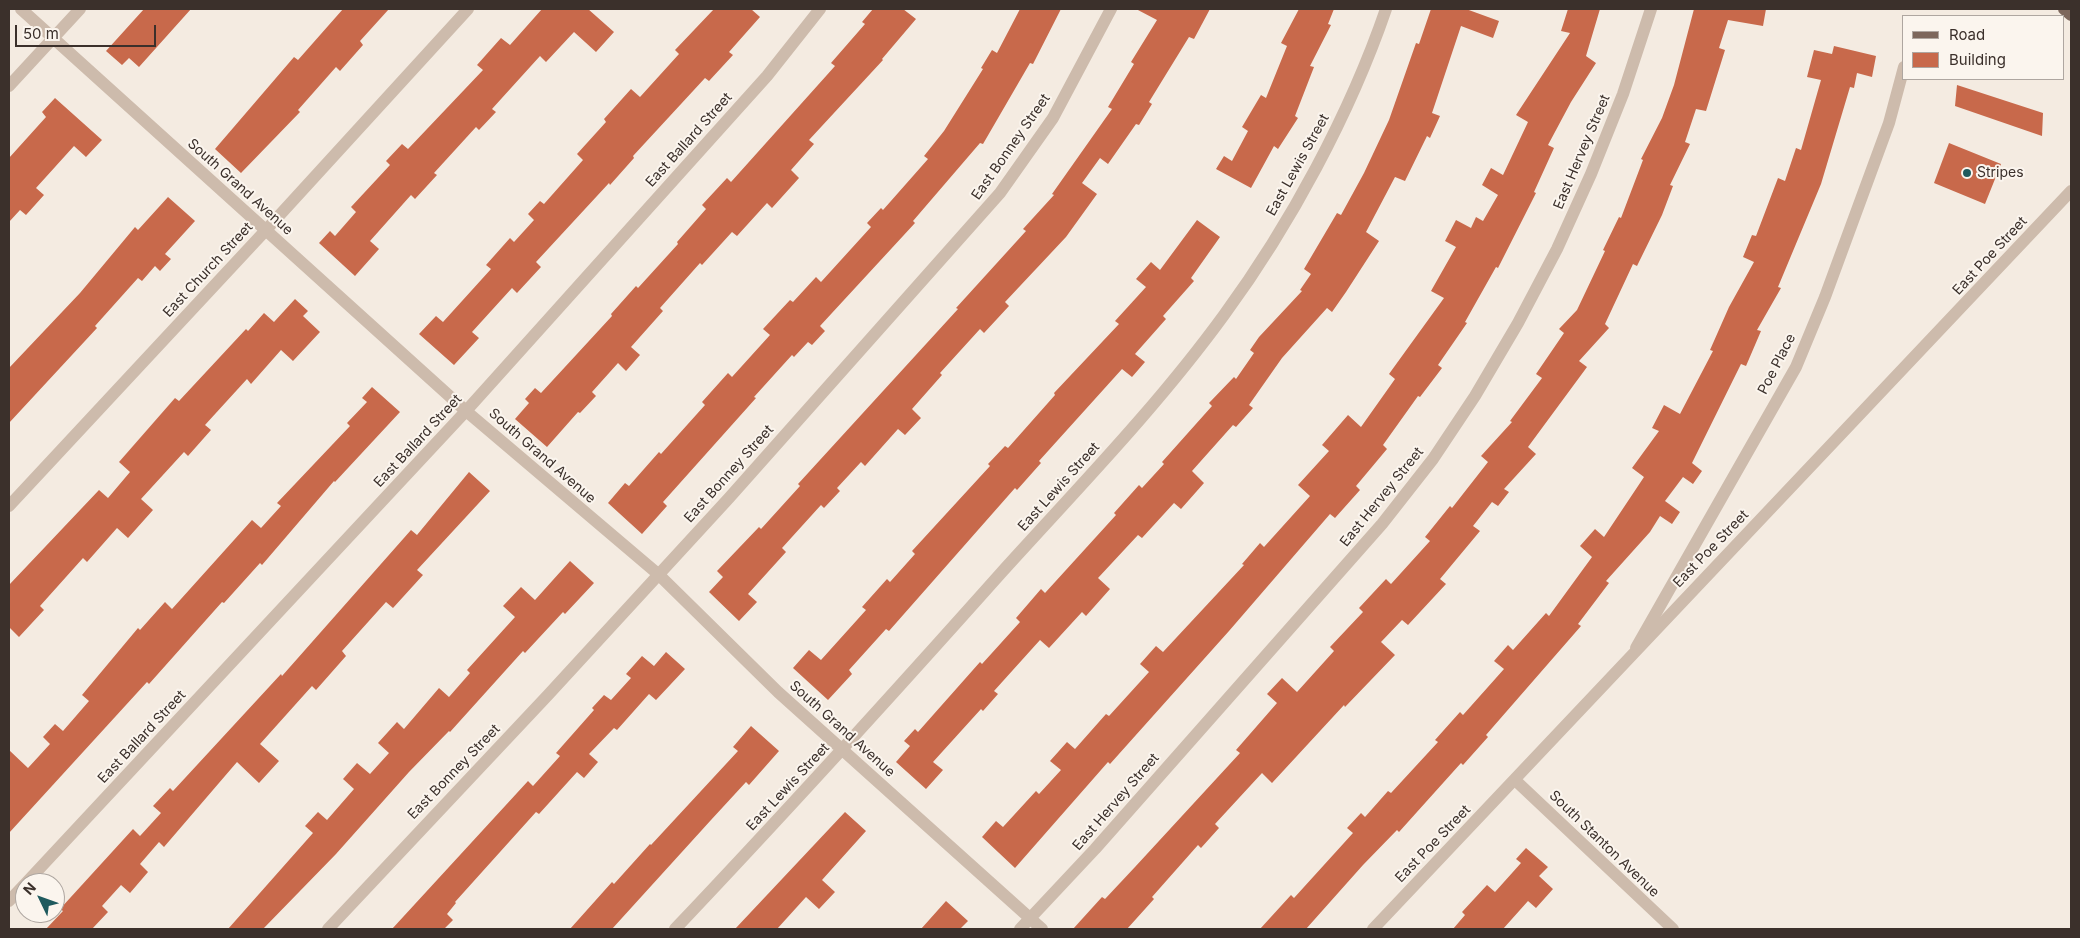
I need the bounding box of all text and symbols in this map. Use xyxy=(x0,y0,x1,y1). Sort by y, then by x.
scale bar xyxy=(18,15,159,47)
legend xyxy=(1902,15,2065,80)
text: 50 m xyxy=(23,24,59,43)
text: Road xyxy=(1949,25,1985,44)
text: Building xyxy=(1949,50,2006,69)
street label: East Ballard Street xyxy=(642,89,736,191)
street label: East Bonney Street xyxy=(968,91,1054,203)
street label: East Hervey Street xyxy=(1550,92,1614,212)
street label: East Lewis Street xyxy=(1263,111,1333,219)
street label: South Grand Avenue xyxy=(184,135,296,239)
place label: Stripes xyxy=(1977,165,2024,181)
marker: Stripes xyxy=(1961,167,1973,179)
street label: East Poe Street xyxy=(1949,213,2031,299)
street label: East Church Street xyxy=(160,219,256,321)
street label: Poe Place xyxy=(1755,331,1799,397)
street label: East Ballard Street xyxy=(371,391,465,491)
street label: South Grand Avenue xyxy=(485,405,599,507)
street label: East Bonney Street xyxy=(681,422,777,526)
street label: East Lewis Street xyxy=(1015,439,1103,535)
street label: East Hervey Street xyxy=(1337,444,1427,550)
street label: East Poe Street xyxy=(1670,507,1752,591)
street label: South Grand Avenue xyxy=(786,677,898,781)
street label: East Ballard Street xyxy=(95,687,189,787)
street label: East Bonney Street xyxy=(404,721,504,823)
street label: East Lewis Street xyxy=(743,740,833,834)
street label: East Hervey Street xyxy=(1069,750,1163,854)
street label: South Stanton Avenue xyxy=(1545,787,1663,901)
street label: East Poe Street xyxy=(1392,802,1474,886)
north arrow xyxy=(15,873,65,923)
text: N xyxy=(19,879,39,898)

